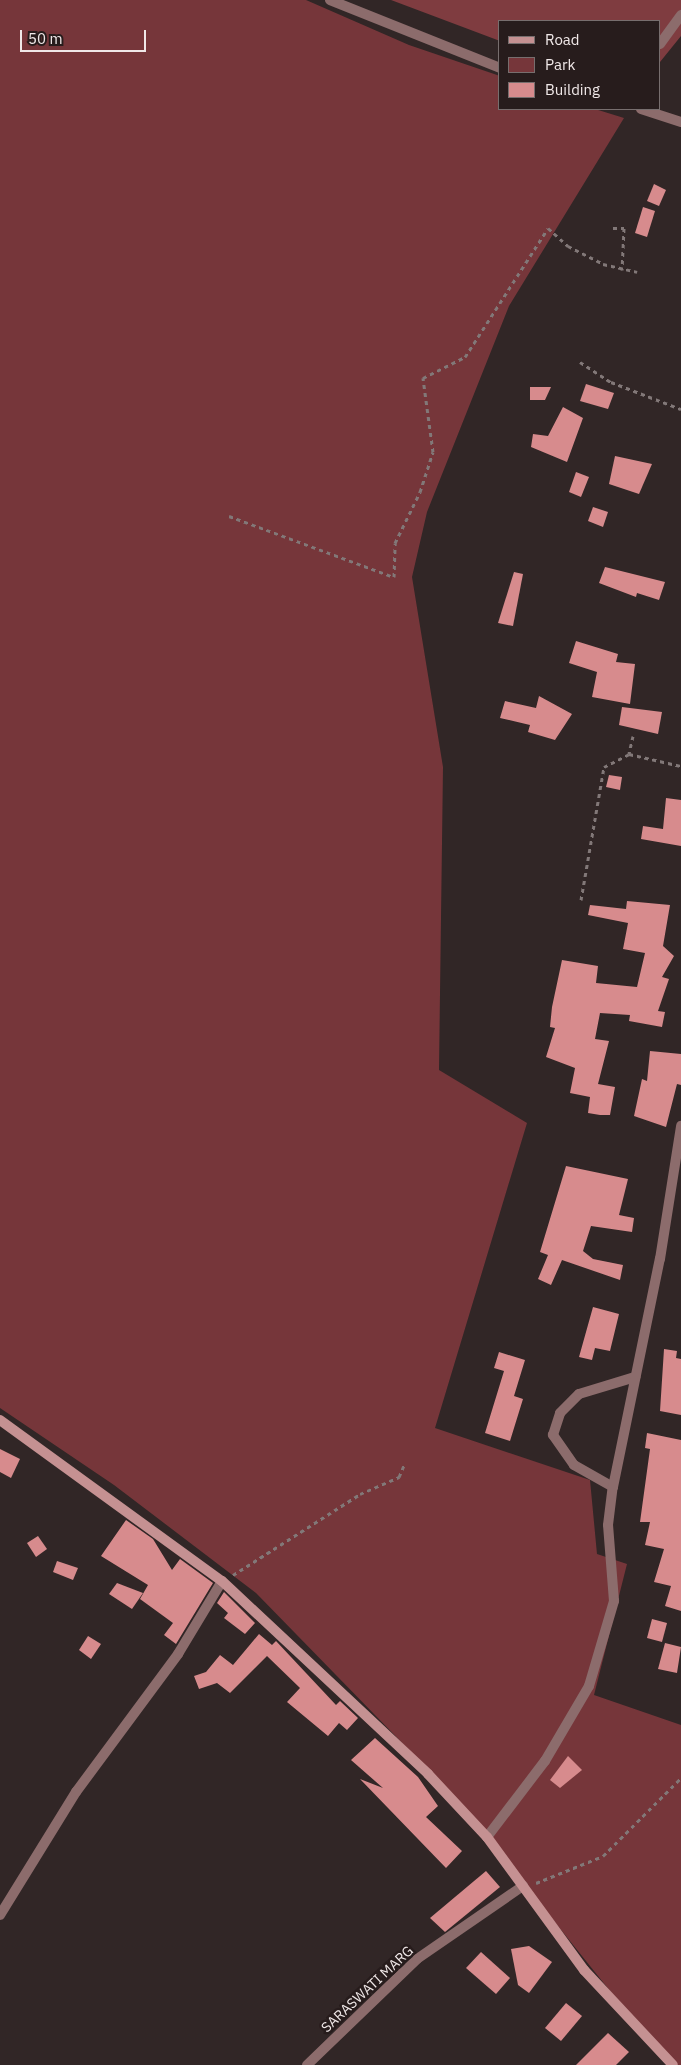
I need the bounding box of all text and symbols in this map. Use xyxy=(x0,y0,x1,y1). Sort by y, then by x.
scale bar xyxy=(22,20,149,52)
legend xyxy=(498,20,661,110)
text: 50 m xyxy=(28,29,63,48)
text: Road xyxy=(545,30,580,49)
text: Park xyxy=(545,55,575,74)
text: Building xyxy=(545,80,600,99)
street label: SARASWATI MARG xyxy=(318,1942,416,2036)

